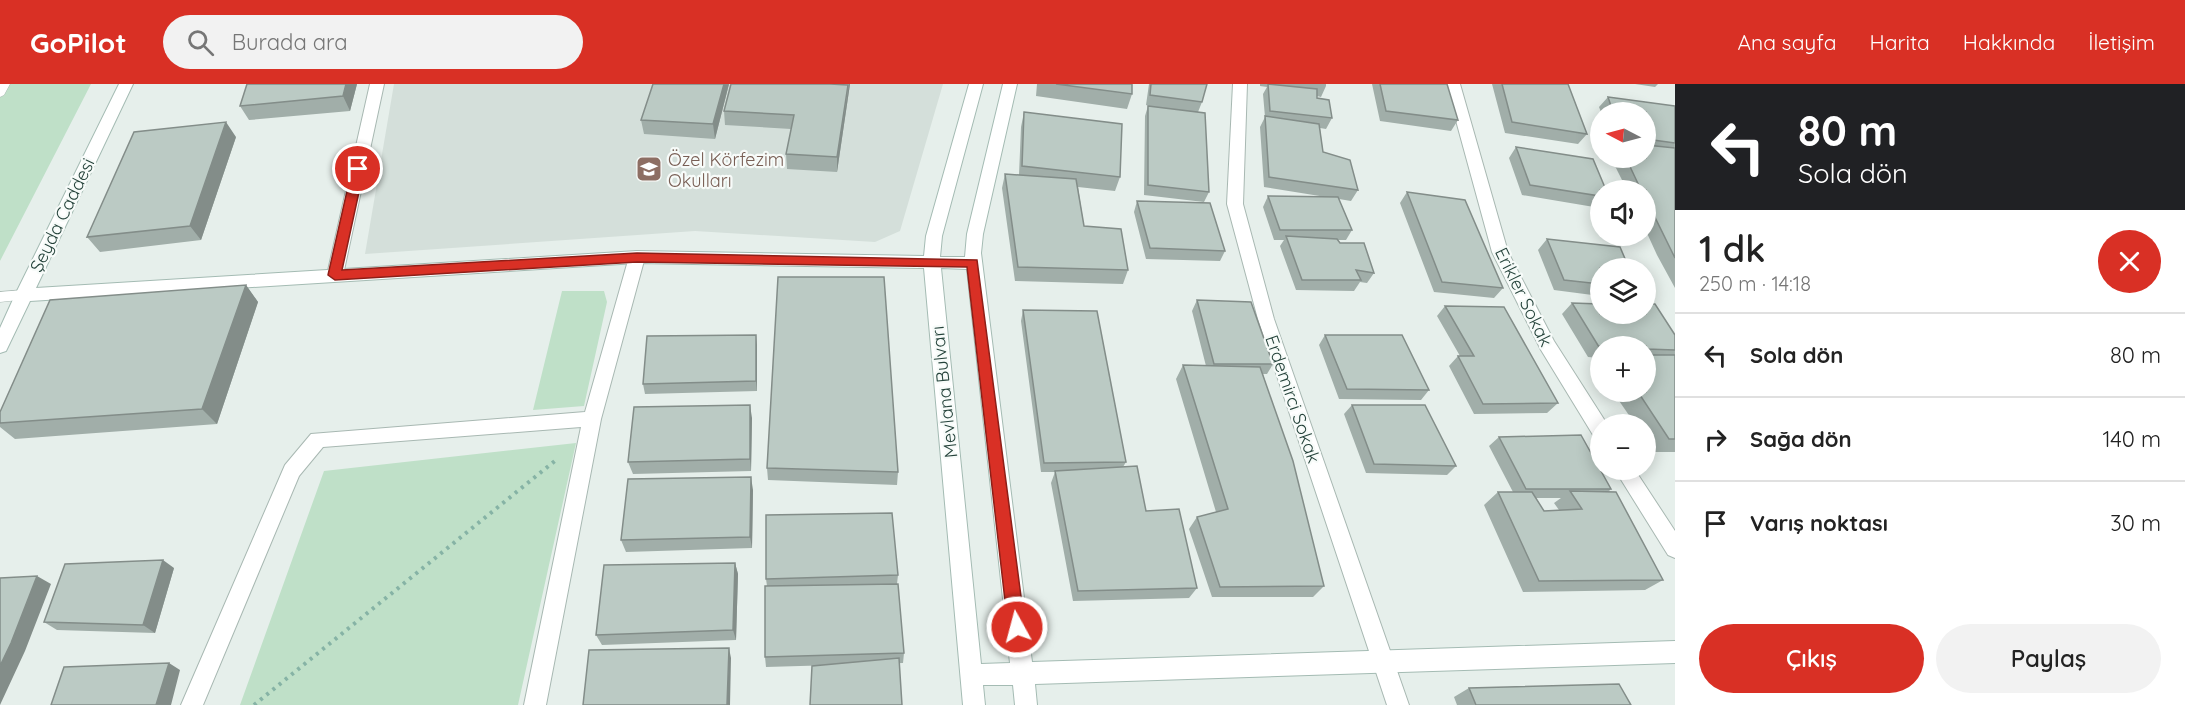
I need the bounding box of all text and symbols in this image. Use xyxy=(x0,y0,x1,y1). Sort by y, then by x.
search box xyxy=(163,15,583,69)
text: GoPilot xyxy=(30,25,127,60)
icon: search xyxy=(184,26,217,59)
text: Burada ara xyxy=(232,28,348,56)
text: Ana sayfa xyxy=(1737,29,1837,55)
text: Harita xyxy=(1870,29,1930,55)
text: Hakkında xyxy=(1963,29,2055,55)
text: İletişim xyxy=(2088,29,2155,55)
north arrow xyxy=(1590,102,1656,168)
map controls xyxy=(1590,102,1656,480)
text: 80 m xyxy=(1798,104,1897,157)
icon: left xyxy=(1699,108,1777,186)
pin xyxy=(332,143,383,194)
place label: Özel Körfezim Okulları xyxy=(668,148,784,192)
icon: arrive xyxy=(341,152,374,185)
street label: Şeyda Caddesi xyxy=(24,154,100,276)
school or university icon: Özel Körfezim Okulları xyxy=(634,154,664,184)
text: Sola dön xyxy=(1798,156,1908,190)
button: sound xyxy=(1590,180,1656,246)
text: 1 dk xyxy=(1699,226,1765,271)
button: close xyxy=(2098,230,2161,293)
street label: Erikler Sokak xyxy=(1490,244,1558,350)
button: layers xyxy=(1590,258,1656,324)
text: 250 m · 14:18 xyxy=(1699,271,1811,296)
street label: Mevlana Bulvarı xyxy=(926,325,962,459)
street label: Erdemirci Sokak xyxy=(1260,332,1326,466)
button: + xyxy=(1590,336,1656,402)
icon: left xyxy=(1699,339,1732,372)
text: Sola dön xyxy=(1750,341,1843,369)
text: 80 m xyxy=(2110,341,2161,369)
button: − xyxy=(1590,414,1656,480)
icon: right xyxy=(1699,423,1732,456)
text: Sağa dön xyxy=(1750,425,1852,453)
text: 140 m xyxy=(2102,425,2161,453)
icon: arrive xyxy=(1699,507,1732,540)
text: Varış noktası xyxy=(1750,509,1888,537)
text: 30 m xyxy=(2110,509,2161,537)
position arrow xyxy=(985,595,1049,659)
button: Çıkış xyxy=(1699,624,1924,693)
button: Paylaş xyxy=(1936,624,2161,693)

